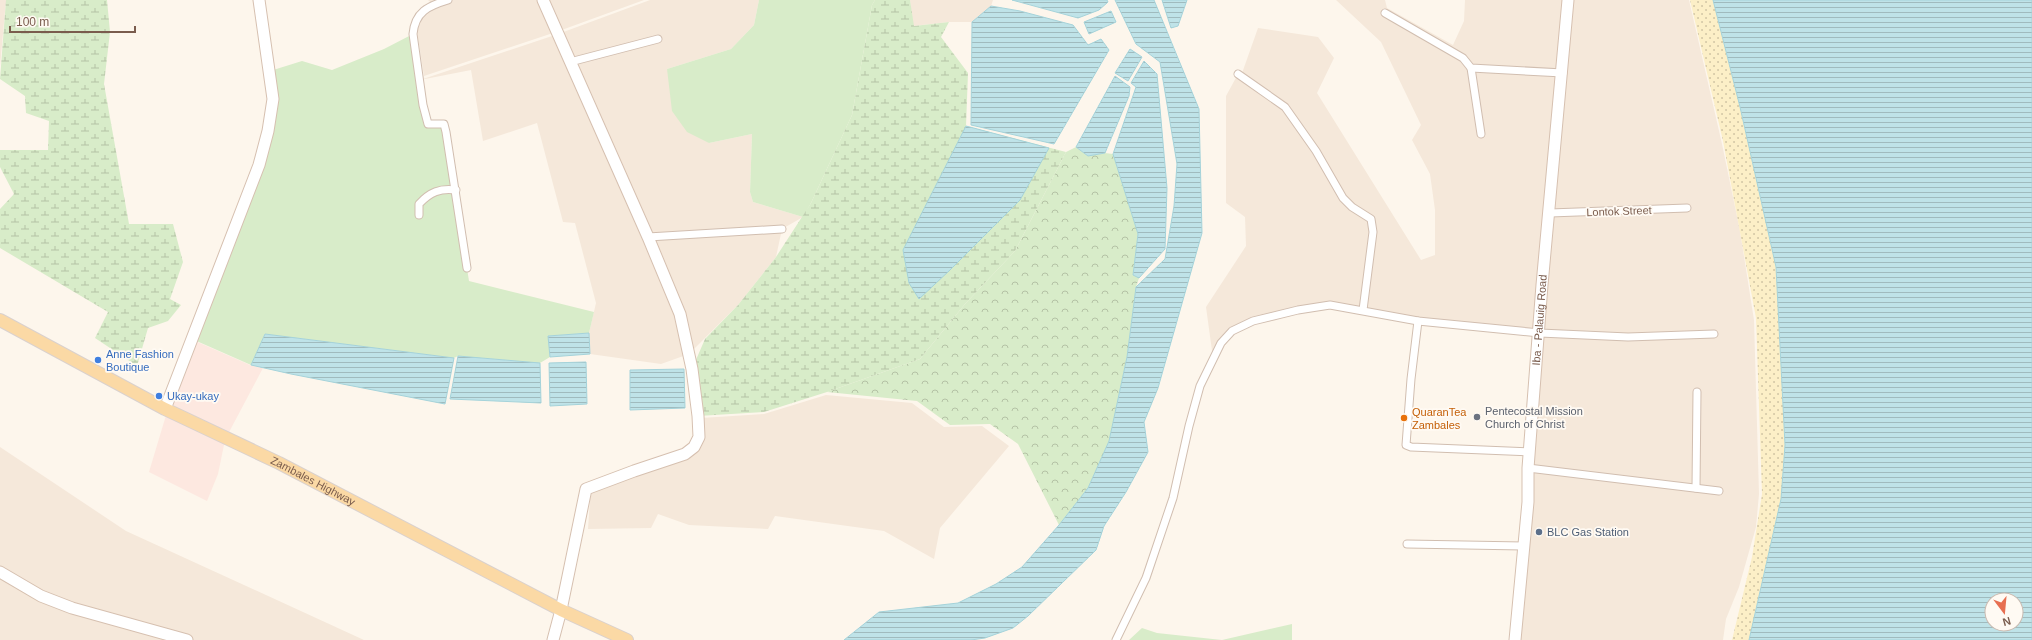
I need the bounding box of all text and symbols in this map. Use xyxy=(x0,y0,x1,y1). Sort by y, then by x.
scale bar xyxy=(10,8,135,34)
text: 100 m xyxy=(16,15,49,29)
street label: Lontok Street xyxy=(1586,204,1652,218)
street label: Iba - Palauig Road xyxy=(1530,274,1549,366)
place label: Anne Fashion Boutique xyxy=(106,348,174,373)
marker: Anne Fashion Boutique xyxy=(93,355,103,365)
place label: Ukay-ukay xyxy=(167,390,219,402)
marker: Ukay-ukay xyxy=(154,391,164,401)
place label: Pentecostal Mission Church of Christ xyxy=(1485,405,1583,430)
place label: QuaranTea Zambales xyxy=(1412,406,1467,431)
marker: Pentecostal Mission Church of Christ xyxy=(1472,412,1482,422)
marker: QuaranTea Zambales xyxy=(1399,413,1409,423)
street label: Zambales Highway xyxy=(269,454,358,508)
place label: BLC Gas Station xyxy=(1547,526,1629,538)
marker: BLC Gas Station xyxy=(1534,527,1544,537)
north arrow xyxy=(1984,592,2024,632)
text: N xyxy=(2001,615,2012,628)

